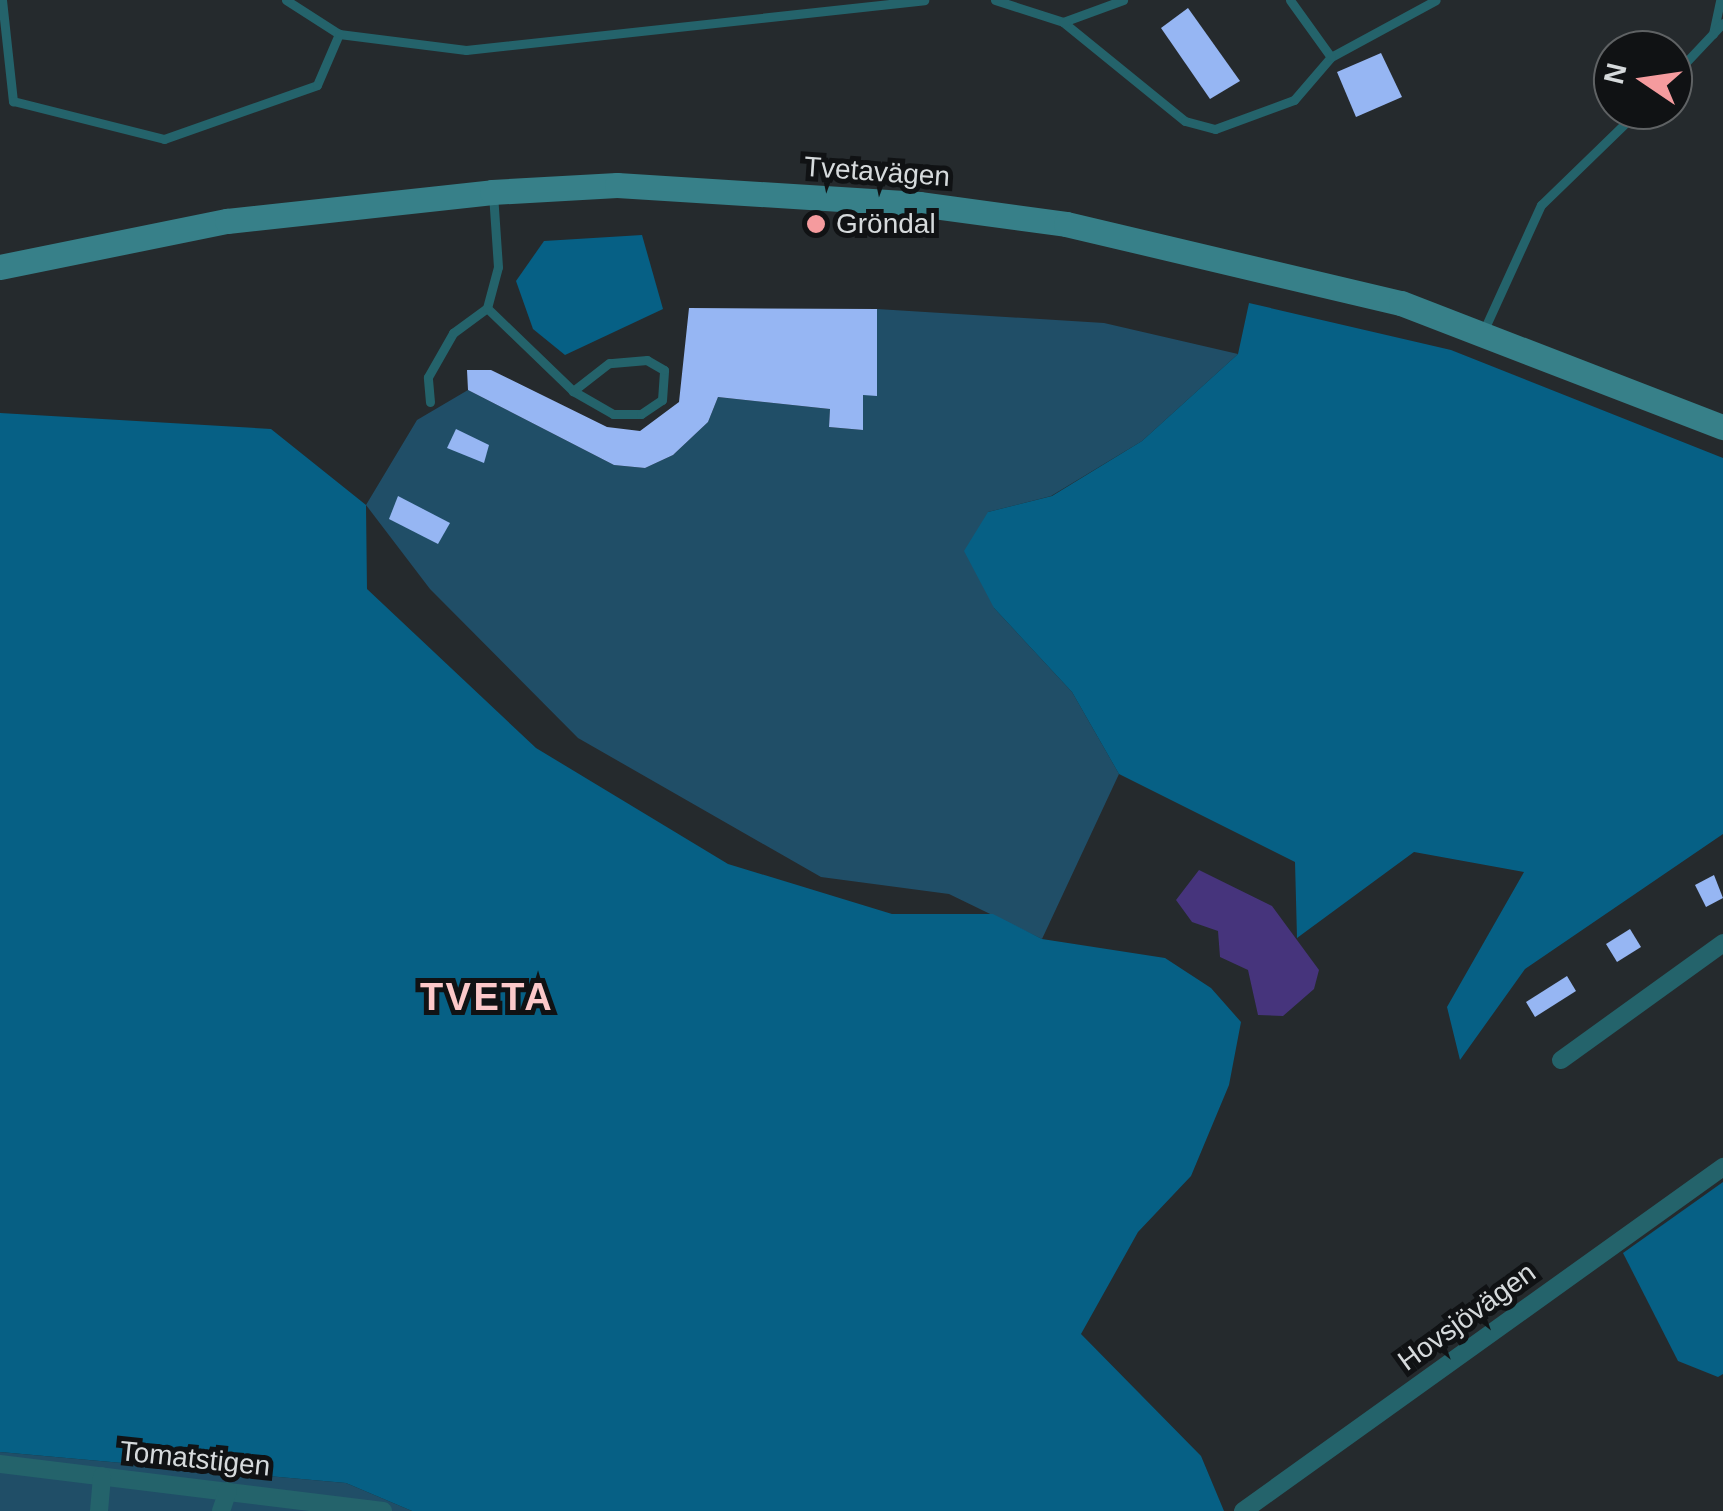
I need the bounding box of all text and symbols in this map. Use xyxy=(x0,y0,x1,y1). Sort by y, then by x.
north arrow xyxy=(1593,30,1693,130)
text: N xyxy=(1598,60,1633,87)
street label: Tvetavägen xyxy=(803,150,951,194)
place label: Gröndal xyxy=(836,207,936,241)
marker: Gröndal xyxy=(805,213,827,235)
district label: TVETA xyxy=(420,975,554,1021)
street label: Hovsjövägen xyxy=(1392,1256,1542,1378)
street label: Tomatstigen xyxy=(118,1434,272,1484)

